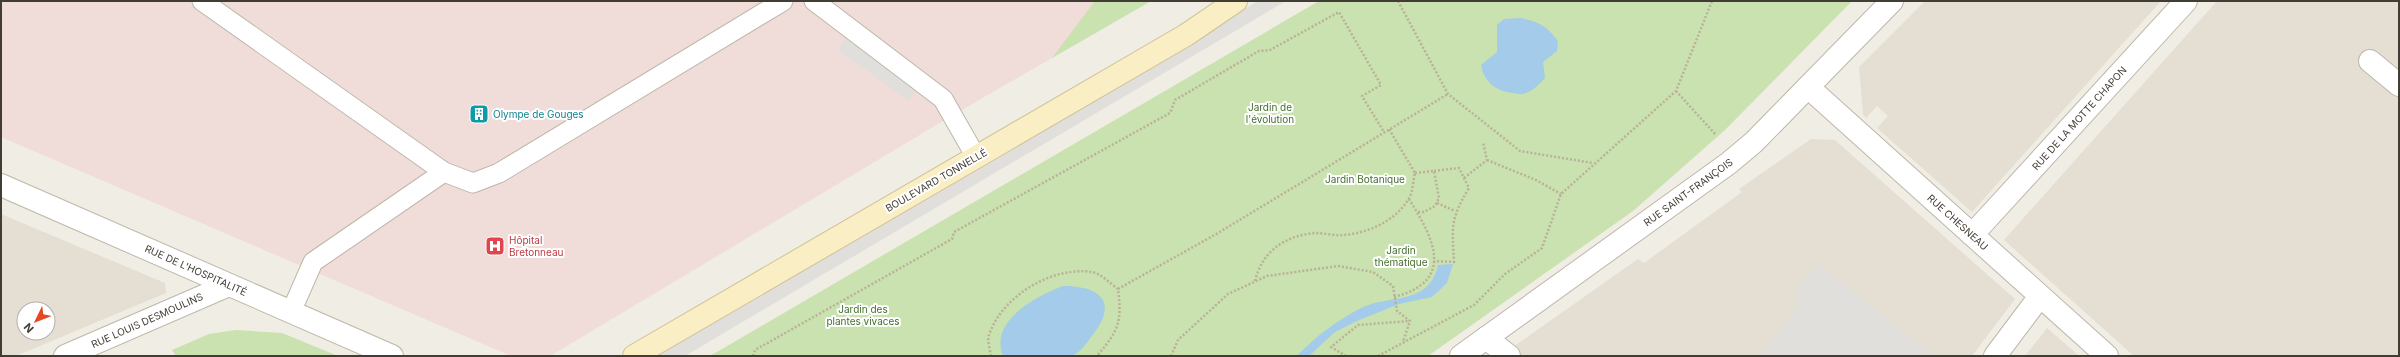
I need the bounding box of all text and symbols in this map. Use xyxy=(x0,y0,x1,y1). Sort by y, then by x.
street label: RUE DE LA MOTTE CHAPON xyxy=(2029,64,2129,172)
park label: Jardin de l'évolution xyxy=(1246,101,1294,125)
building icon: Olympe de Gouges xyxy=(468,103,490,125)
place label: Olympe de Gouges xyxy=(493,108,584,120)
street label: BOULEVARD TONNELLÉ xyxy=(883,145,989,214)
street label: RUE SAINT-FRANÇOIS xyxy=(1641,156,1735,228)
park label: Jardin Botanique xyxy=(1325,173,1405,185)
street label: RUE CHESNEAU xyxy=(1925,192,1991,252)
place label: Hôpital Bretonneau xyxy=(509,234,564,258)
hospital icon: Hôpital Bretonneau xyxy=(484,235,506,257)
street label: RUE DE L'HOSPITALITÉ xyxy=(143,241,249,298)
park label: Jardin thématique xyxy=(1375,244,1428,268)
street label: RUE LOUIS DESMOULINS xyxy=(89,290,205,350)
north arrow xyxy=(16,301,56,341)
park label: Jardin des plantes vivaces xyxy=(826,303,900,327)
text: N xyxy=(21,320,37,336)

